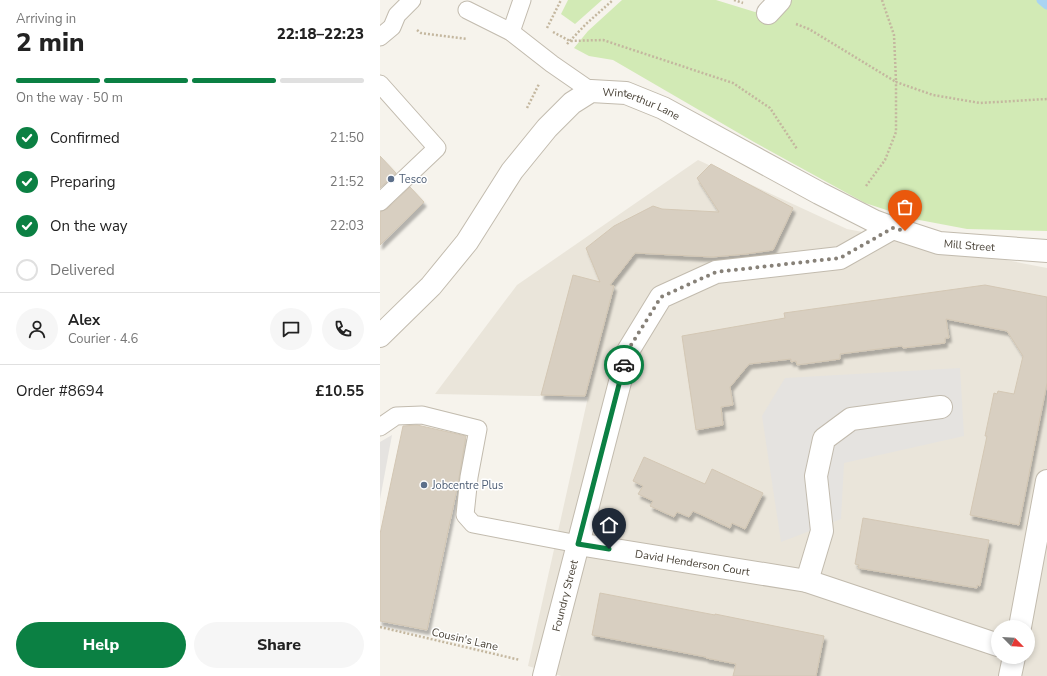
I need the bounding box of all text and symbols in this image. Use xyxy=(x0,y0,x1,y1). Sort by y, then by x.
text: Arriving in xyxy=(16,10,76,28)
text: 22:18–22:23 xyxy=(277,24,364,44)
text: 2 min xyxy=(16,25,84,60)
street label: Winterthur Lane xyxy=(602,85,683,124)
text: On the way · 50 m xyxy=(16,89,123,107)
icon: check xyxy=(16,127,38,149)
text: Confirmed xyxy=(50,128,120,148)
text: 21:50 xyxy=(330,129,364,147)
icon: check xyxy=(16,171,38,193)
text: Preparing xyxy=(50,172,115,192)
place label: Tesco xyxy=(399,172,427,187)
text: 21:52 xyxy=(330,173,364,191)
marker: Tesco xyxy=(386,174,396,184)
pin xyxy=(888,190,922,231)
icon: bag xyxy=(894,196,916,218)
icon: check xyxy=(16,215,38,237)
text: On the way xyxy=(50,216,128,236)
text: 22:03 xyxy=(330,217,364,235)
street label: Mill Street xyxy=(943,236,996,255)
text: Delivered xyxy=(50,260,115,280)
button: person xyxy=(16,308,58,350)
button: chat xyxy=(270,308,312,350)
button: phone xyxy=(322,308,364,350)
text: Alex xyxy=(68,310,100,330)
text: Courier · 4.6 xyxy=(68,330,138,348)
courier xyxy=(604,345,644,385)
icon: car xyxy=(613,354,635,376)
text: Order #8694 xyxy=(16,381,104,401)
text: £10.55 xyxy=(315,381,364,401)
place label: Jobcentre Plus xyxy=(431,478,503,493)
marker: Jobcentre Plus xyxy=(419,480,429,490)
pin xyxy=(592,508,626,549)
icon: home xyxy=(598,514,620,536)
street label: David Henderson Court xyxy=(634,546,751,580)
street label: Foundry Street xyxy=(549,558,582,633)
north arrow xyxy=(991,620,1035,664)
map controls xyxy=(991,620,1035,664)
button: Help xyxy=(16,622,186,668)
button: Share xyxy=(194,622,364,668)
street label: Cousin's Lane xyxy=(430,625,500,654)

